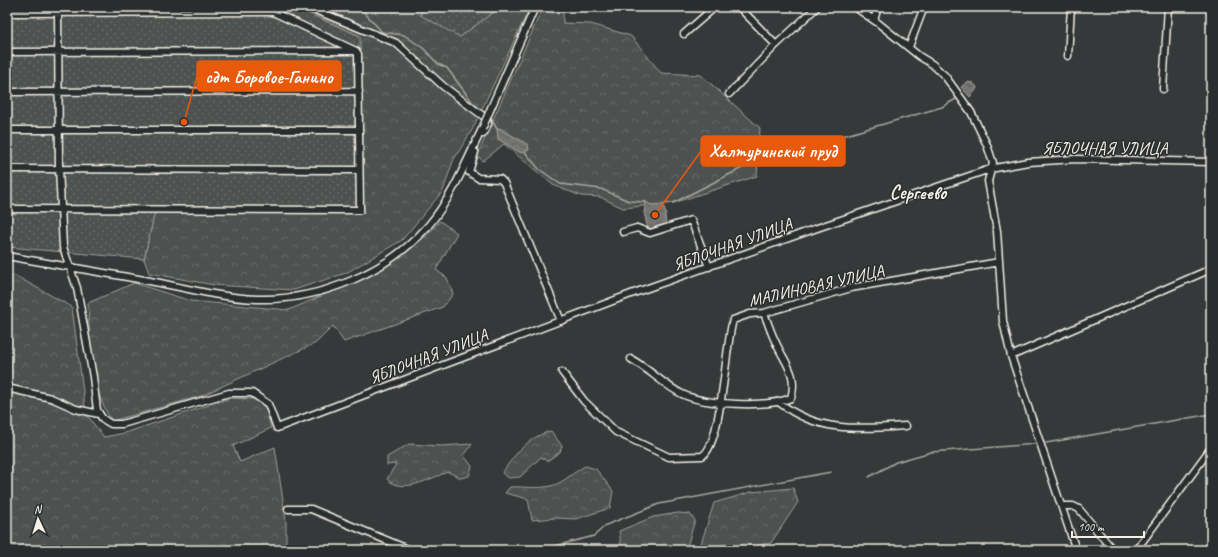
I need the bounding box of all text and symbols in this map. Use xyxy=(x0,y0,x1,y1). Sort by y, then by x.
callout: сдт Боровое-Ганино xyxy=(197,61,341,91)
text: сдт Боровое-Ганино xyxy=(205,66,334,88)
callout: Халтуринский пруд xyxy=(701,136,845,166)
street label: ЯБЛОЧНАЯ УЛИЦА xyxy=(1042,138,1169,159)
text: Халтуринский пруд xyxy=(709,140,838,162)
district label: Сергеево xyxy=(890,181,947,205)
street label: ЯБЛОЧНАЯ УЛИЦА xyxy=(670,213,796,276)
street label: МАЛИНОВАЯ УЛИЦА xyxy=(746,260,886,311)
street label: ЯБЛОЧНАЯ УЛИЦА xyxy=(366,324,492,389)
north arrow xyxy=(18,499,58,539)
text: N xyxy=(33,502,43,516)
scale bar xyxy=(1072,513,1144,539)
text: 100 m xyxy=(1078,519,1105,535)

